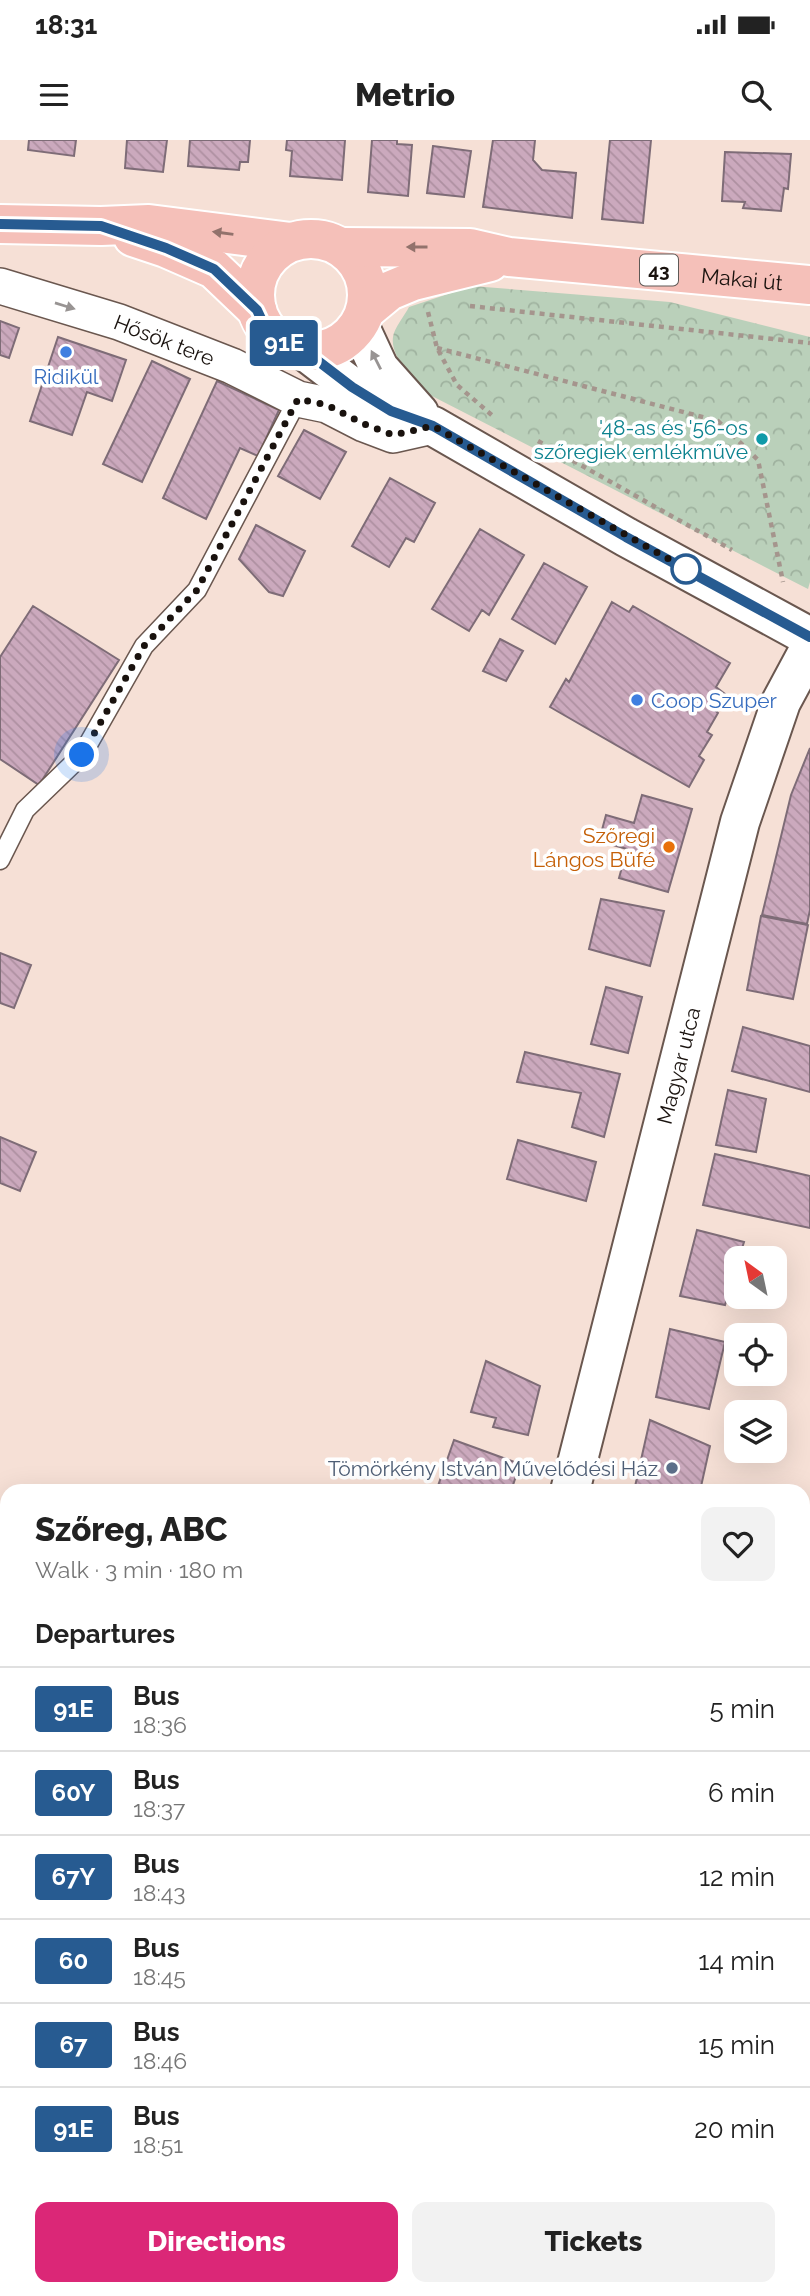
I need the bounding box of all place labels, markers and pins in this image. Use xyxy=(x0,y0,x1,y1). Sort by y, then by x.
marker: Ridikül xyxy=(58,344,74,360)
place label: Ridikül xyxy=(33,364,99,389)
place label: '48-as és '56-os szőregiek emlékműve xyxy=(534,415,748,464)
marker: '48-as és '56-os szőregiek emlékműve xyxy=(754,431,770,447)
unlabelled marker xyxy=(671,554,701,584)
place label: Coop Szuper xyxy=(651,688,778,713)
marker: Coop Szuper xyxy=(629,692,645,708)
place label: Szőregi Lángos Büfé xyxy=(533,823,655,872)
marker: Szőregi Lángos Büfé xyxy=(661,839,677,855)
place label: Tömörkény István Művelődési Ház xyxy=(328,1456,658,1481)
marker: Tömörkény István Művelődési Ház xyxy=(664,1460,680,1476)

